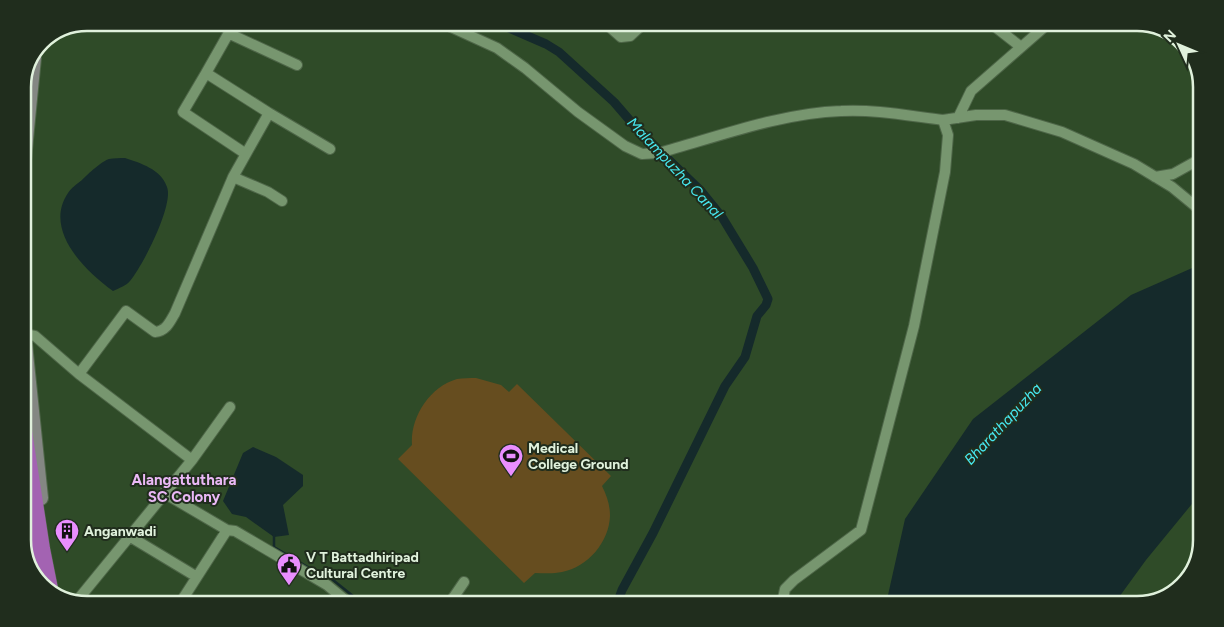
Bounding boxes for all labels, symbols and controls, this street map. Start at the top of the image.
north arrow [1154,20,1204,70]
text: N [1160,27,1180,46]
water label: Malampuzha Canal [623,114,727,223]
water label: Bharathapuzha [961,379,1046,469]
place label: Medical College Ground [528,440,629,473]
sports icon: Medical College Ground [498,443,524,477]
district label: Alangattuthara SC Colony [132,471,236,506]
building icon: Anganwadi [54,518,80,552]
place label: Anganwadi [84,523,157,540]
place label: V T Battadhiripad Cultural Centre [306,549,419,582]
public building icon: V T Battadhiripad Cultural Centre [276,552,302,586]

